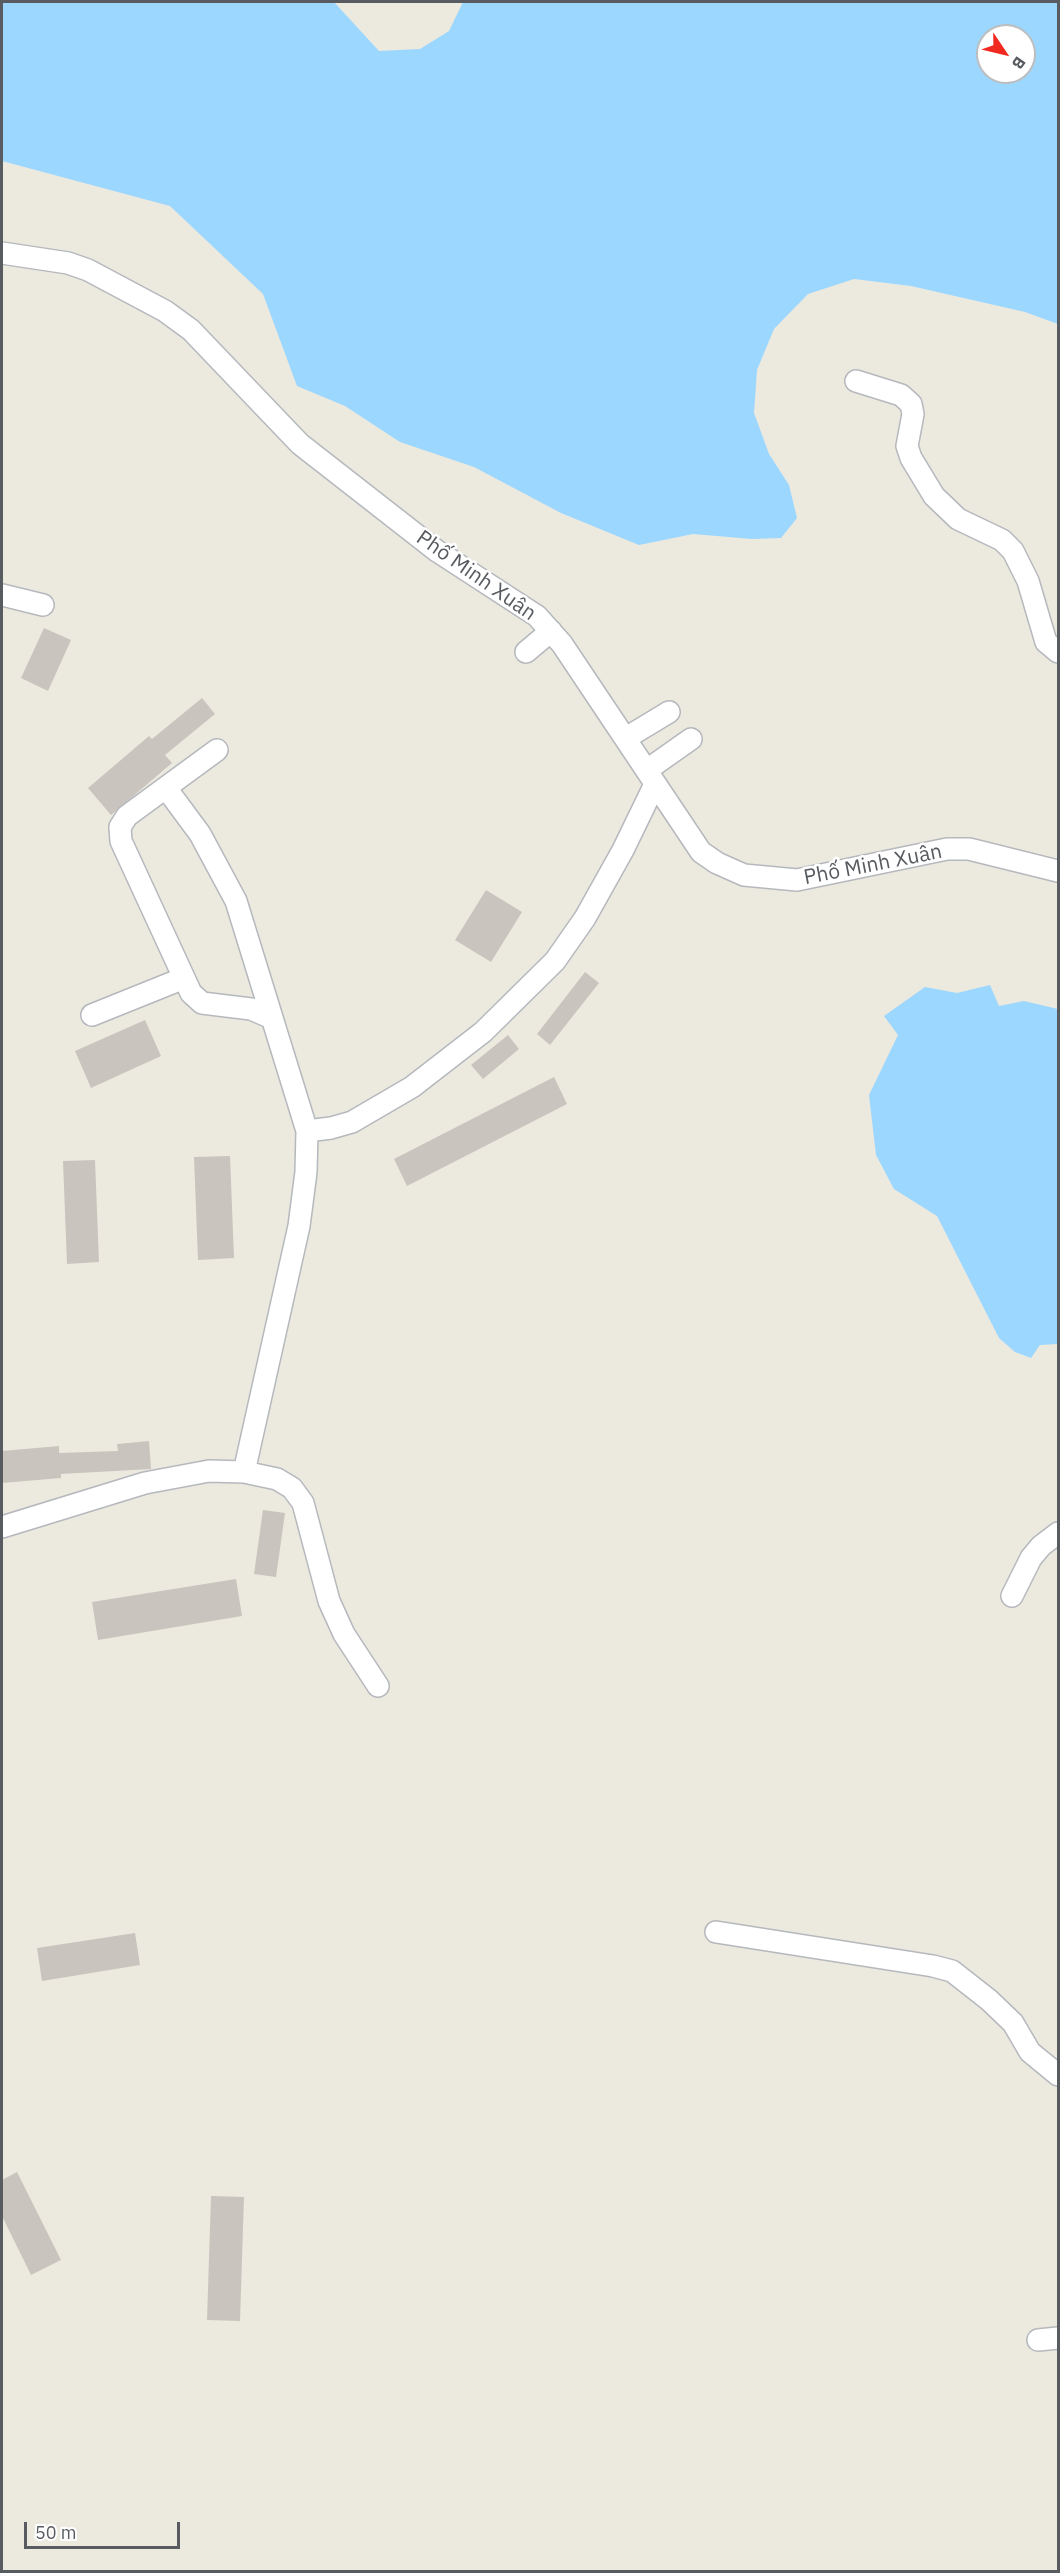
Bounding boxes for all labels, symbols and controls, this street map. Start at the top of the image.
north arrow [976,24,1036,84]
text: B [1008,53,1030,73]
street label: Phố Minh Xuân [411,525,541,627]
street label: Phố Minh Xuân [802,839,944,891]
scale bar [27,2510,183,2548]
text: 50 m [35,2521,77,2544]

